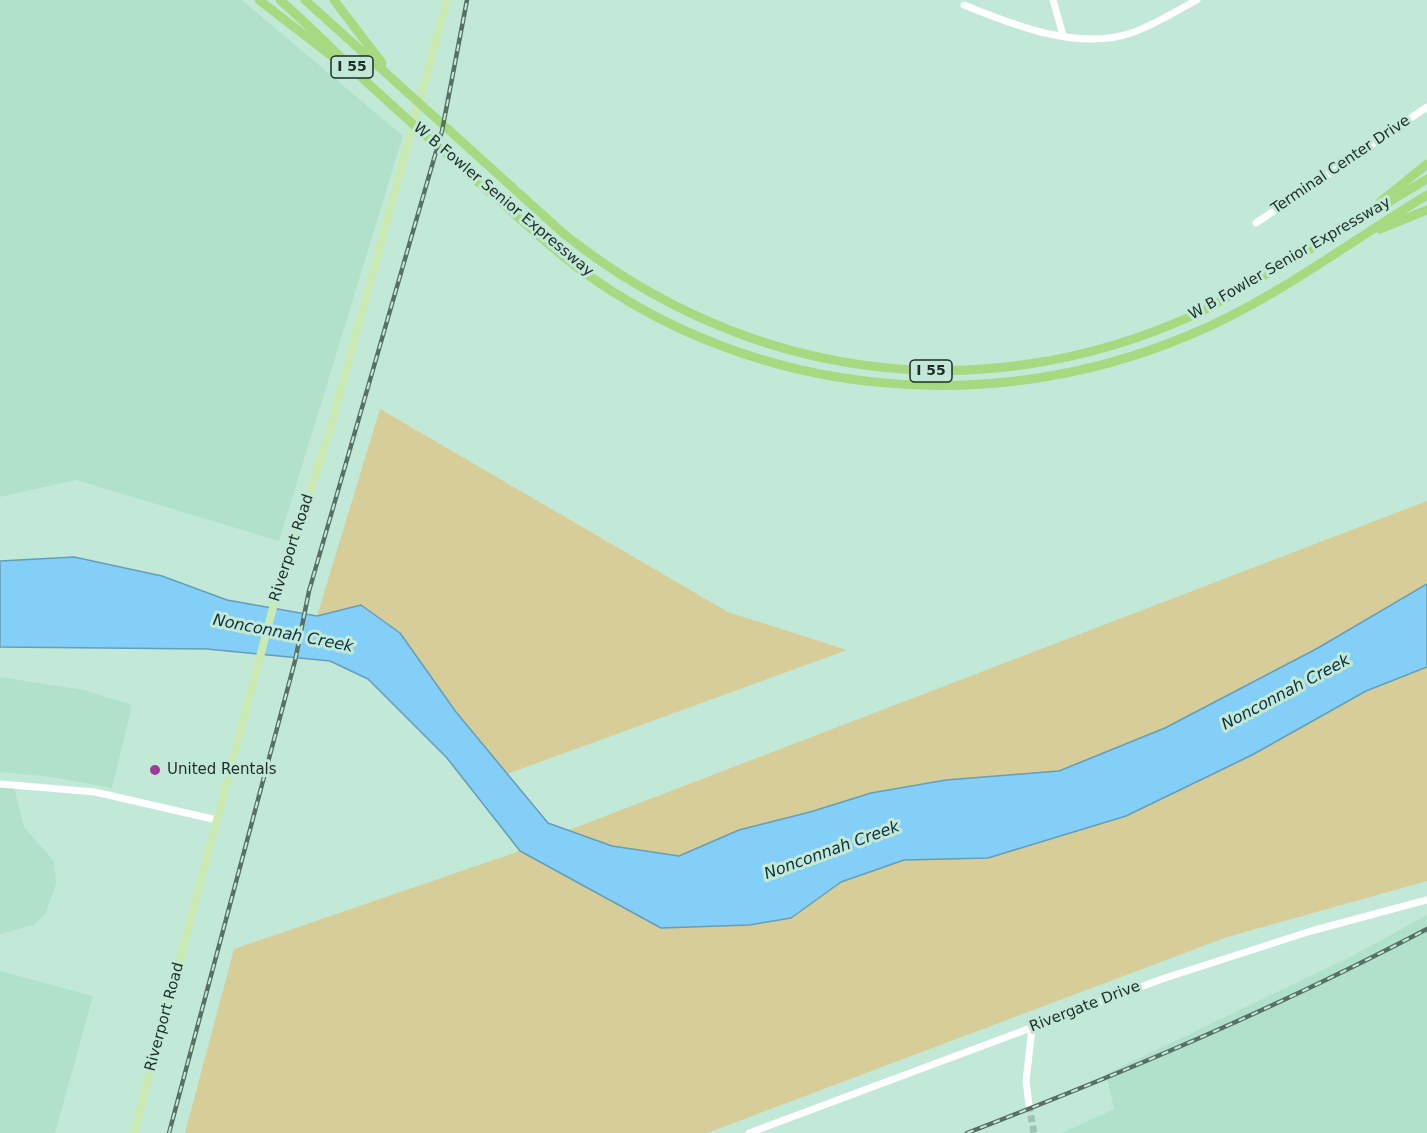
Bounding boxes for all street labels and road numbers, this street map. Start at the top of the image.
road number: I 55 [331,56,373,78]
street label: Terminal Center Drive [1268,112,1414,218]
street label: W B Fowler Senior Expressway [409,119,597,281]
street label: W B Fowler Senior Expressway [1186,194,1394,324]
road number: I 55 [910,360,952,382]
street label: Riverport Road [266,492,318,604]
street label: Riverport Road [142,961,188,1073]
street label: Rivergate Drive [1027,978,1143,1036]

